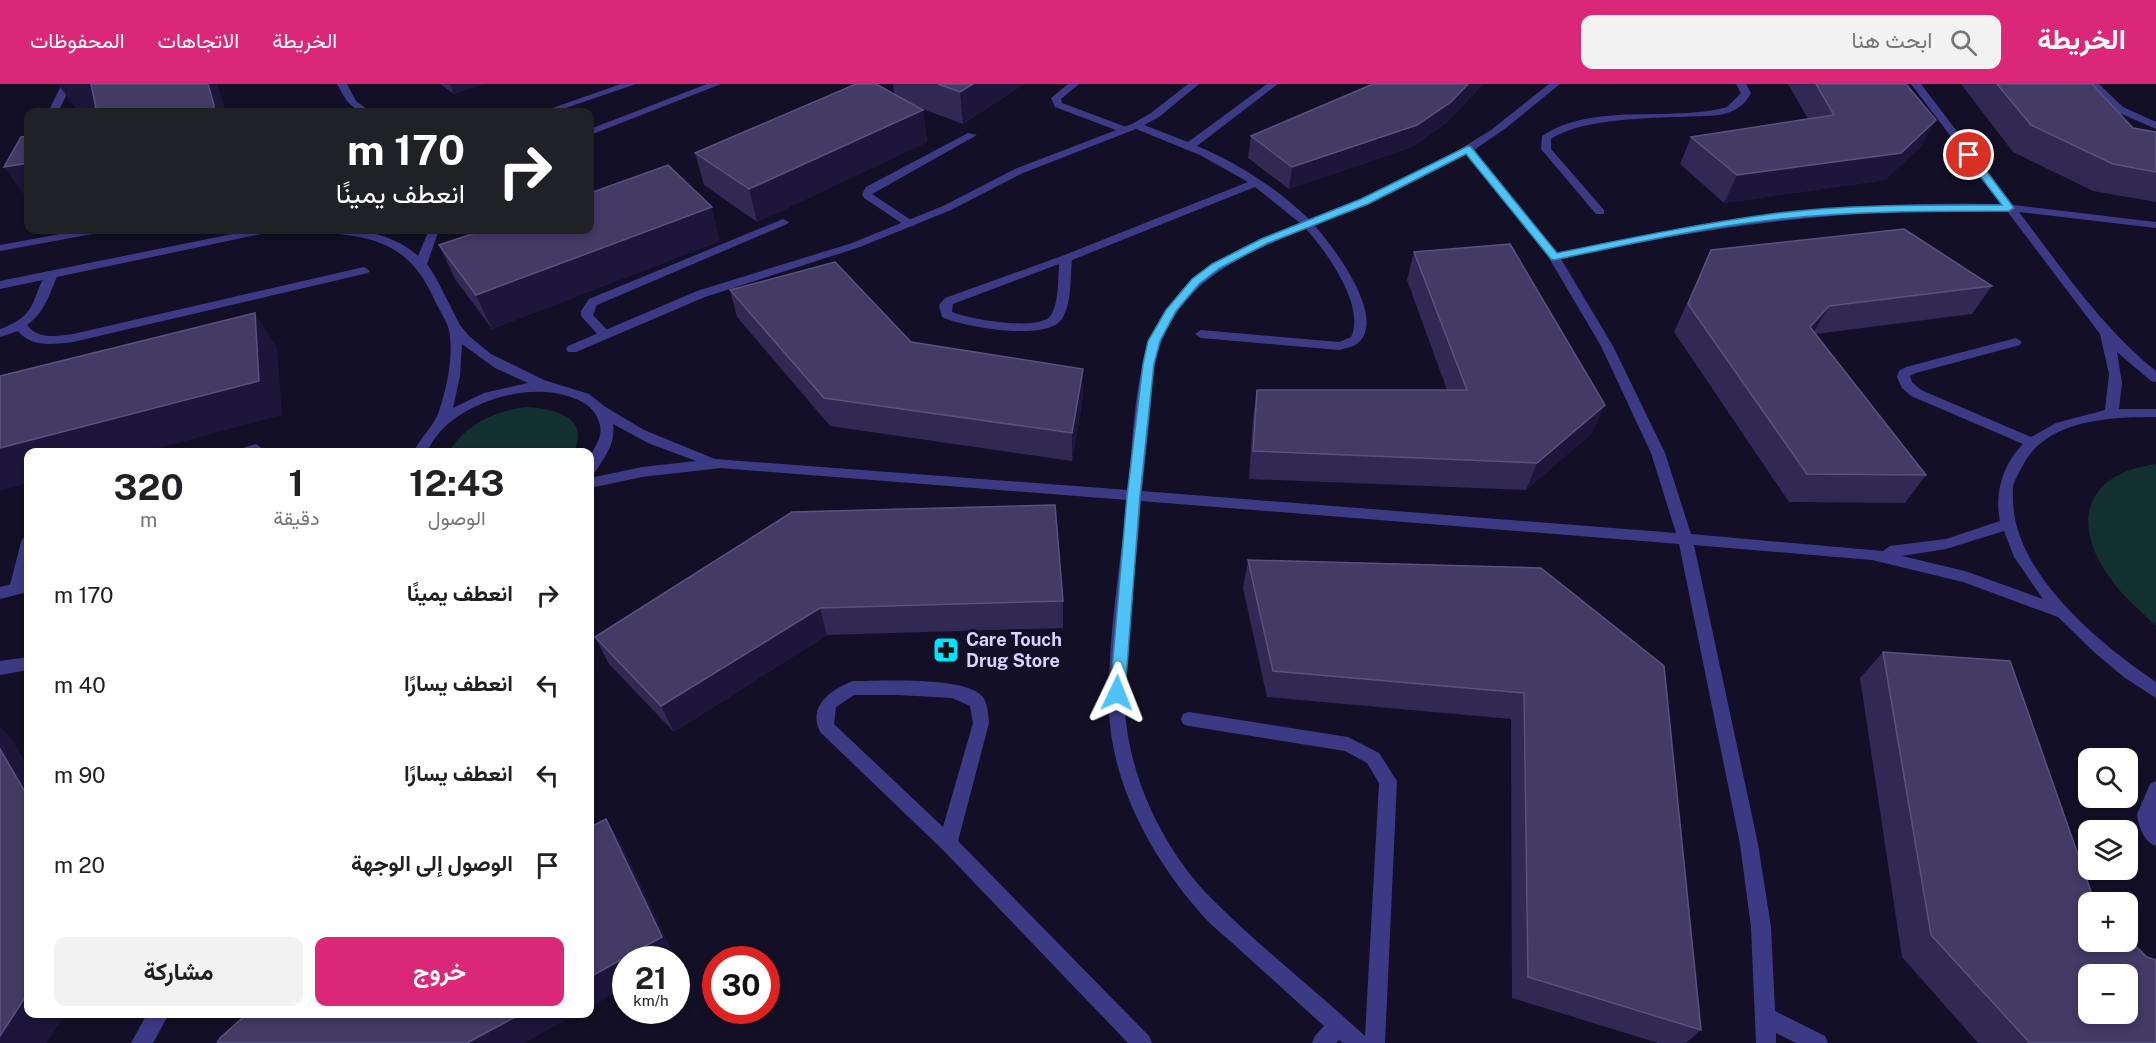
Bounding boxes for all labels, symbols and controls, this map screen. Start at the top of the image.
search box [1581,15,2001,69]
text: الخريطة [2037,22,2126,55]
icon: search [1947,26,1980,59]
text: ابحث هنا [1852,27,1932,53]
text: المحفوظات [30,28,125,53]
text: الاتجاهات [158,28,239,53]
text: الخريطة [272,28,337,53]
text: 170 m [347,125,465,174]
pin [1943,129,1994,180]
icon: right [486,132,564,210]
icon: arrive [1952,138,1985,171]
text: انعطف يمينًا [336,177,465,209]
text: 1 [289,462,304,504]
text: 12:43 [409,462,504,504]
text: 320 [114,466,184,508]
text: دقيقة [273,506,319,530]
text: الوصول [428,506,486,530]
text: m [140,508,157,532]
icon: right [531,579,564,612]
text: انعطف يمينًا [407,580,513,606]
text: 170 m [54,582,114,608]
place label: Care Touch Drug Store [966,629,1062,671]
pharmacy icon: Care Touch Drug Store [931,635,961,665]
position arrow [1085,661,1149,725]
icon: left [531,669,564,702]
text: انعطف يسارًا [404,670,513,696]
text: 40 m [54,672,106,698]
map controls [2078,748,2138,1024]
button: search [2078,748,2138,808]
icon: left [531,759,564,792]
text: انعطف يسارًا [404,760,513,786]
text: 90 m [54,762,105,788]
button: layers [2078,820,2138,880]
icon: arrive [531,849,564,882]
text: الوصول إلى الوجهة [351,850,513,876]
text: 20 m [54,852,105,878]
button: + [2078,892,2138,952]
button: مشاركة [54,937,303,1006]
button: خروج [315,937,564,1006]
speed limit sign: 30 [702,946,780,1024]
text: 21 [635,960,667,996]
button: − [2078,964,2138,1024]
text: km/h [633,992,669,1009]

